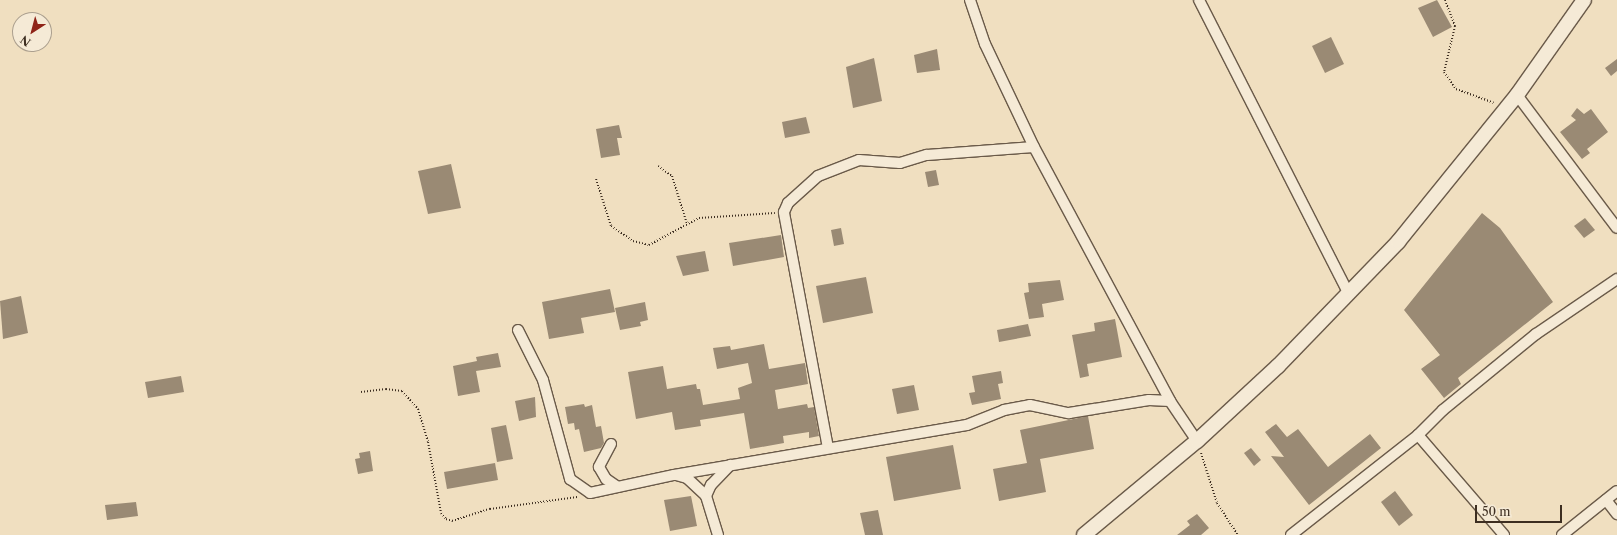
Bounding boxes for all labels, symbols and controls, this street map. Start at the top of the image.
north arrow [12,12,52,52]
text: N [18,32,34,49]
scale bar [1477,497,1564,523]
text: 50 m [1482,504,1511,519]

